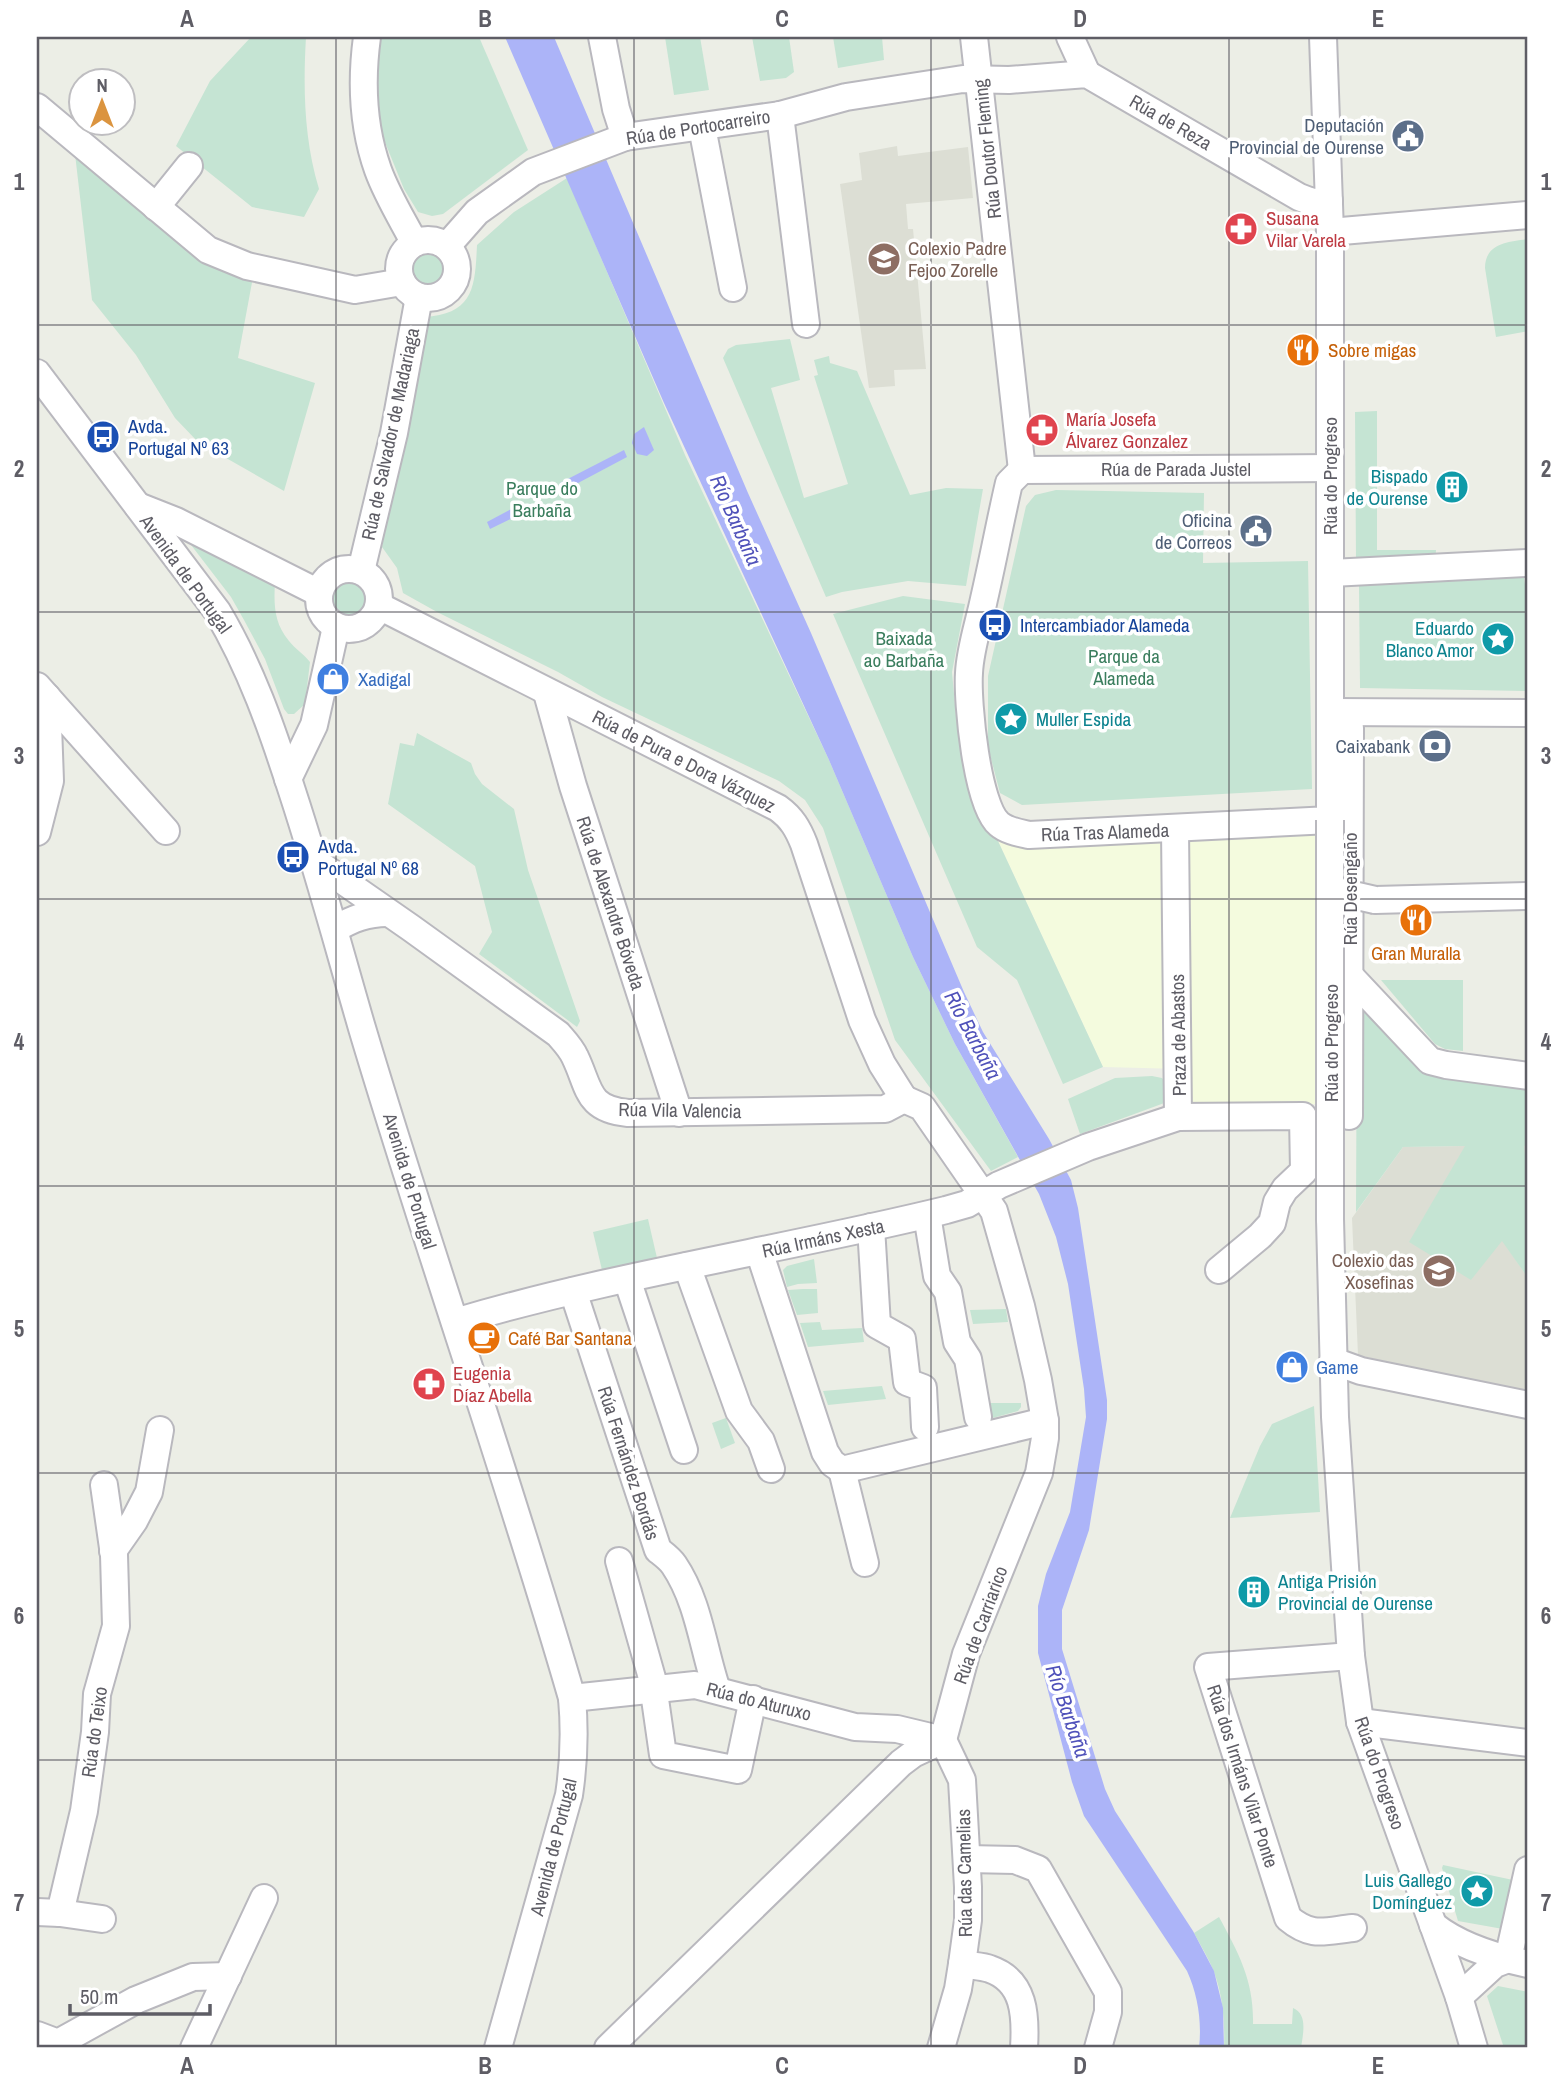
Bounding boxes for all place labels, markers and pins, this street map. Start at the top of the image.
place label: Deputación Provincial de Ourense [1229,112,1384,160]
public building icon: Deputación Provincial de Ourense [1389,117,1427,155]
place label: Susana Vilar Varela [1266,205,1346,253]
pharmacy icon: Susana Vilar Varela [1222,210,1260,248]
place label: Colexio Padre Fejoo Zorelle [908,235,1007,283]
school or university icon: Colexio Padre Fejoo Zorelle [865,240,903,278]
restaurant icon: Sobre migas [1284,331,1322,369]
place label: Sobre migas [1328,337,1417,363]
place label: María Josefa Álvarez Gonzalez [1065,406,1188,454]
pharmacy icon: María Josefa Álvarez Gonzalez [1023,411,1061,449]
place label: Avda. Portugal Nº 63 [127,413,229,461]
bus stop icon: Avda. Portugal Nº 63 [84,418,122,456]
place label: Bispado de Ourense [1347,463,1428,511]
building icon: Bispado de Ourense [1433,468,1471,506]
place label: Oficina de Correos [1155,507,1232,555]
public building icon: Oficina de Correos [1237,512,1275,550]
bus stop icon: Intercambiador Alameda [976,606,1014,644]
place label: Intercambiador Alameda [1020,612,1190,638]
place label: Eduardo Blanco Amor [1386,615,1475,663]
place icon: Eduardo Blanco Amor [1479,620,1517,658]
shop icon: Xadigal [314,660,352,698]
place label: Xadigal [358,666,411,692]
place icon: Muller Espida [992,700,1030,738]
place label: Muller Espida [1036,706,1132,732]
bank icon: Caixabank [1416,727,1454,765]
place label: Caixabank [1336,733,1410,759]
place label: Avda. Portugal Nº 68 [317,833,419,881]
bus stop icon: Avda. Portugal Nº 68 [274,838,312,876]
restaurant icon: Gran Muralla [1397,901,1435,939]
place label: Gran Muralla [1371,940,1461,966]
place label: Colexio das Xosefinas [1332,1247,1414,1295]
school or university icon: Colexio das Xosefinas [1420,1252,1458,1290]
cafe icon: Café Bar Santana [465,1319,503,1357]
place label: Café Bar Santana [508,1325,632,1351]
shop icon: Game [1273,1348,1311,1386]
place label: Game [1316,1354,1358,1380]
place label: Eugenia Díaz Abella [453,1360,532,1408]
pharmacy icon: Eugenia Díaz Abella [410,1365,448,1403]
place label: Antiga Prisión Provincial de Ourense [1277,1568,1433,1616]
building icon: Antiga Prisión Provincial de Ourense [1235,1573,1273,1611]
place label: Luis Gallego Domínguez [1365,1867,1452,1915]
place icon: Luis Gallego Domínguez [1458,1872,1496,1910]

